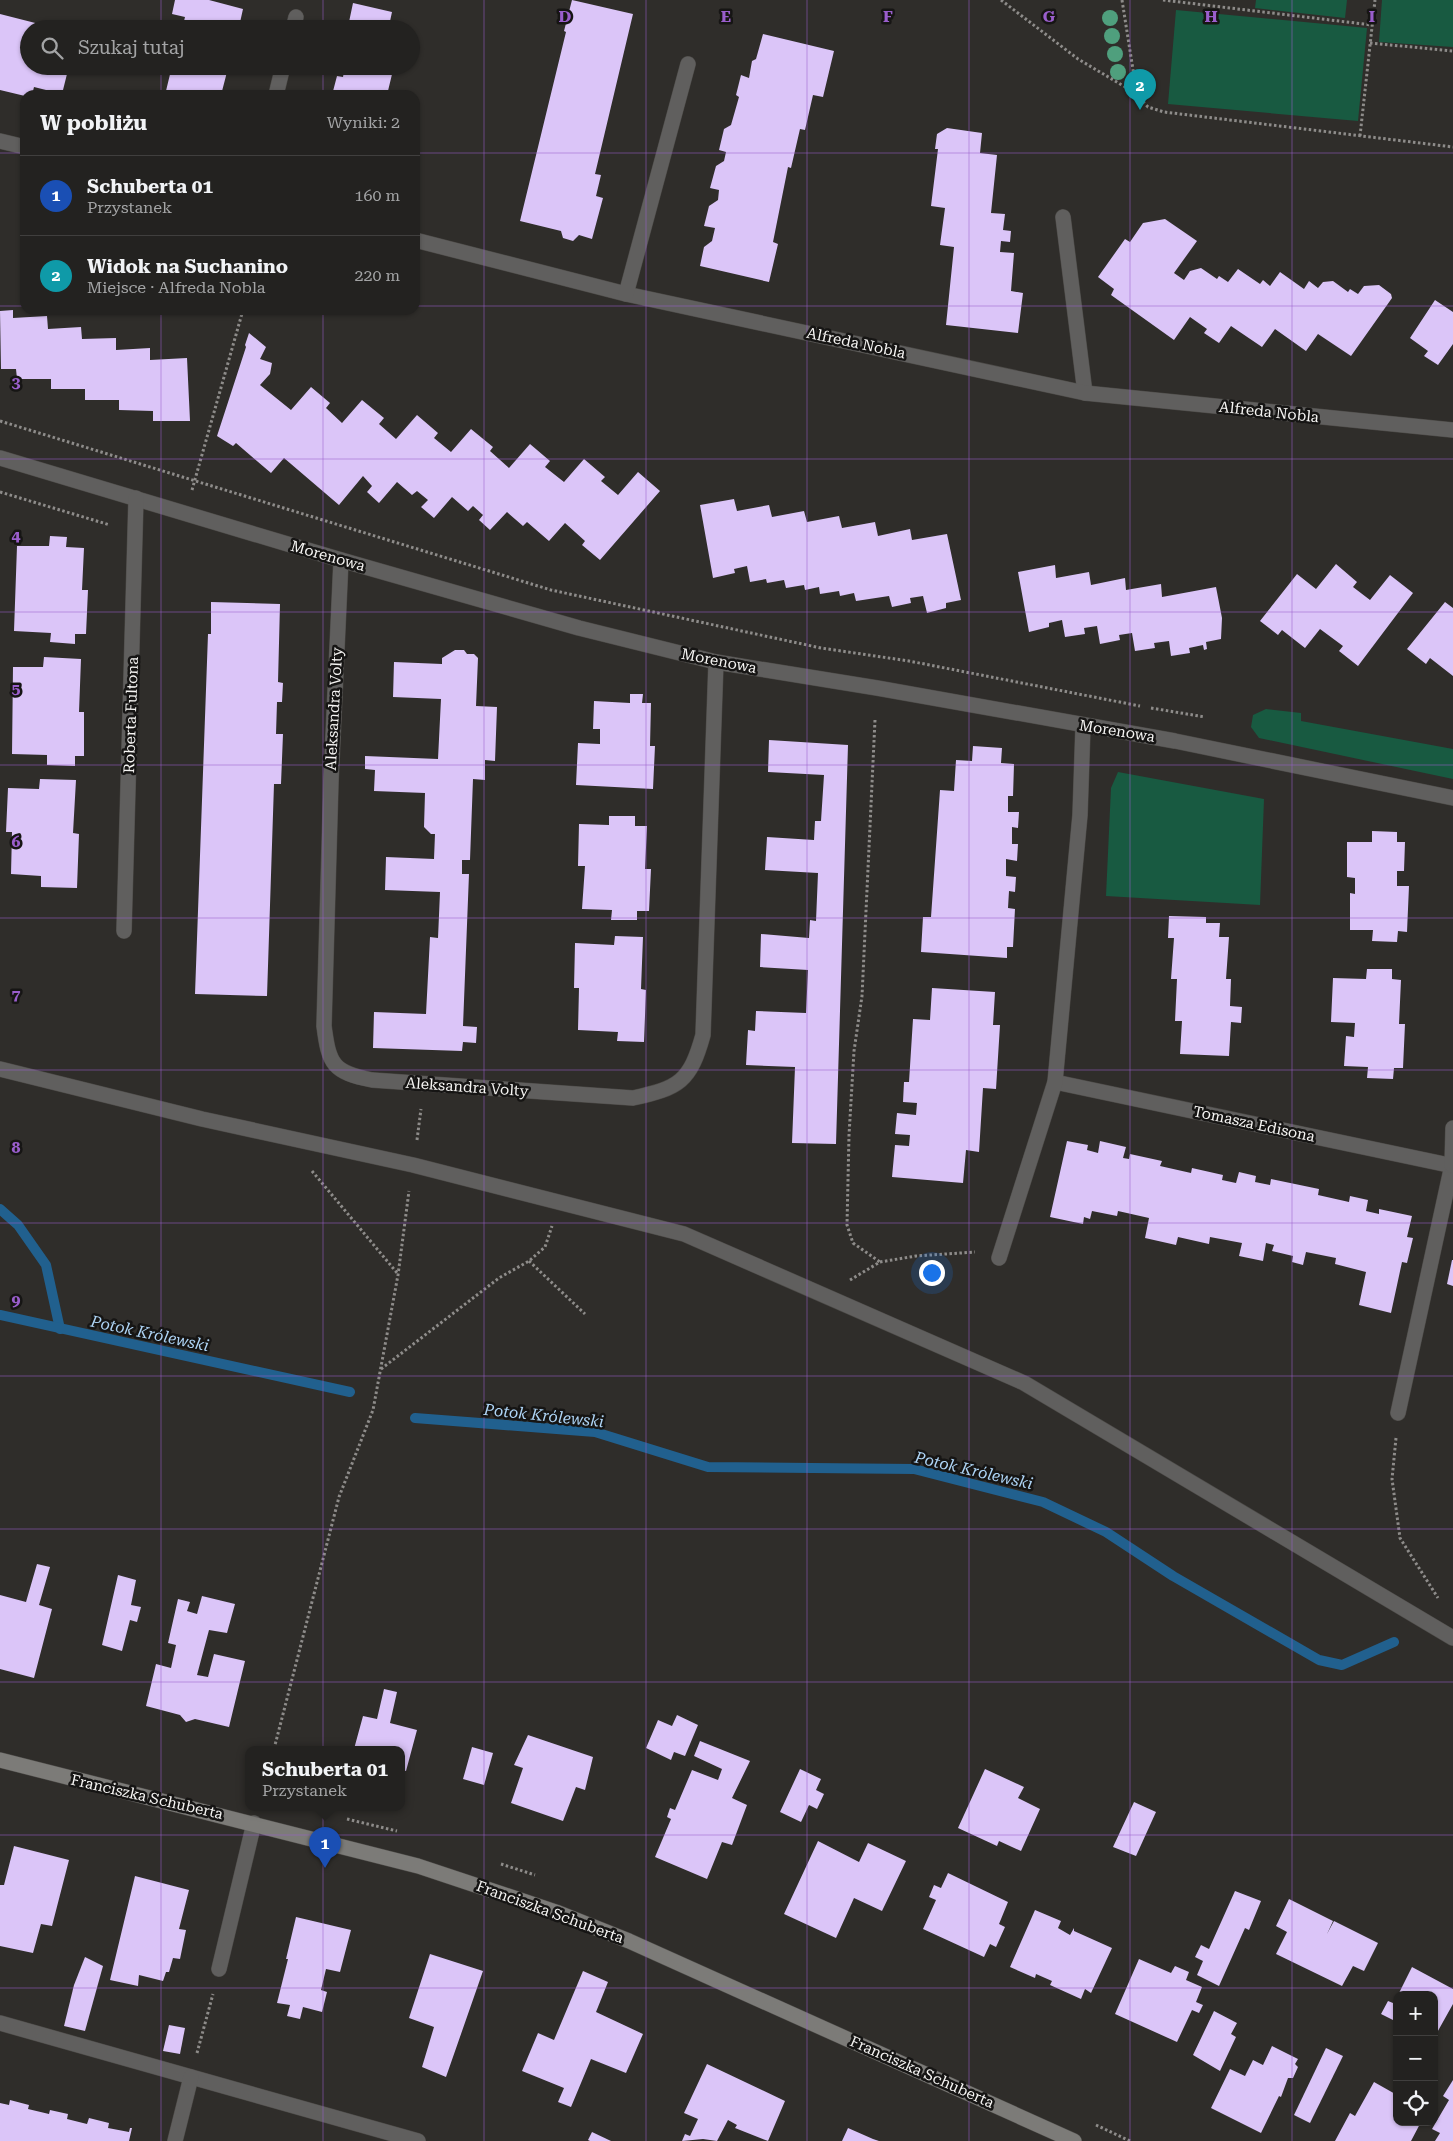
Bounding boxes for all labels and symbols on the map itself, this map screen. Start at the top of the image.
text: D [559,7,572,26]
text: E [721,7,731,26]
text: F [883,7,893,26]
text: G [1043,7,1056,26]
text: H [1204,7,1218,26]
text: I [1369,7,1375,26]
pin: 2 [1124,69,1156,110]
street label: Alfreda Nobla [805,324,907,362]
text: 3 [12,373,21,392]
street label: Alfreda Nobla [1218,398,1320,426]
text: 4 [12,526,21,545]
street label: Morenowa [289,537,367,575]
street label: Morenowa [680,645,758,677]
street label: Aleksandra Volty [322,647,346,771]
street label: Roberta Fultona [120,656,142,774]
text: 5 [12,679,21,698]
street label: Morenowa [1078,716,1156,746]
text: 6 [12,832,21,851]
text: 7 [12,985,21,1004]
street label: Aleksandra Volty [405,1074,529,1100]
street label: Tomasza Edisona [1191,1102,1317,1146]
text: 8 [12,1138,21,1157]
your location [919,1260,945,1286]
text: 9 [12,1291,21,1310]
water label: Potok Królewski [88,1311,211,1355]
water label: Potok Królewski [482,1400,605,1431]
water label: Potok Królewski [912,1447,1035,1493]
street label: Franciszka Schuberta [69,1771,225,1823]
pin: 1 [309,1827,341,1868]
street label: Franciszka Schuberta [474,1877,626,1947]
street label: Franciszka Schuberta [847,2032,997,2112]

